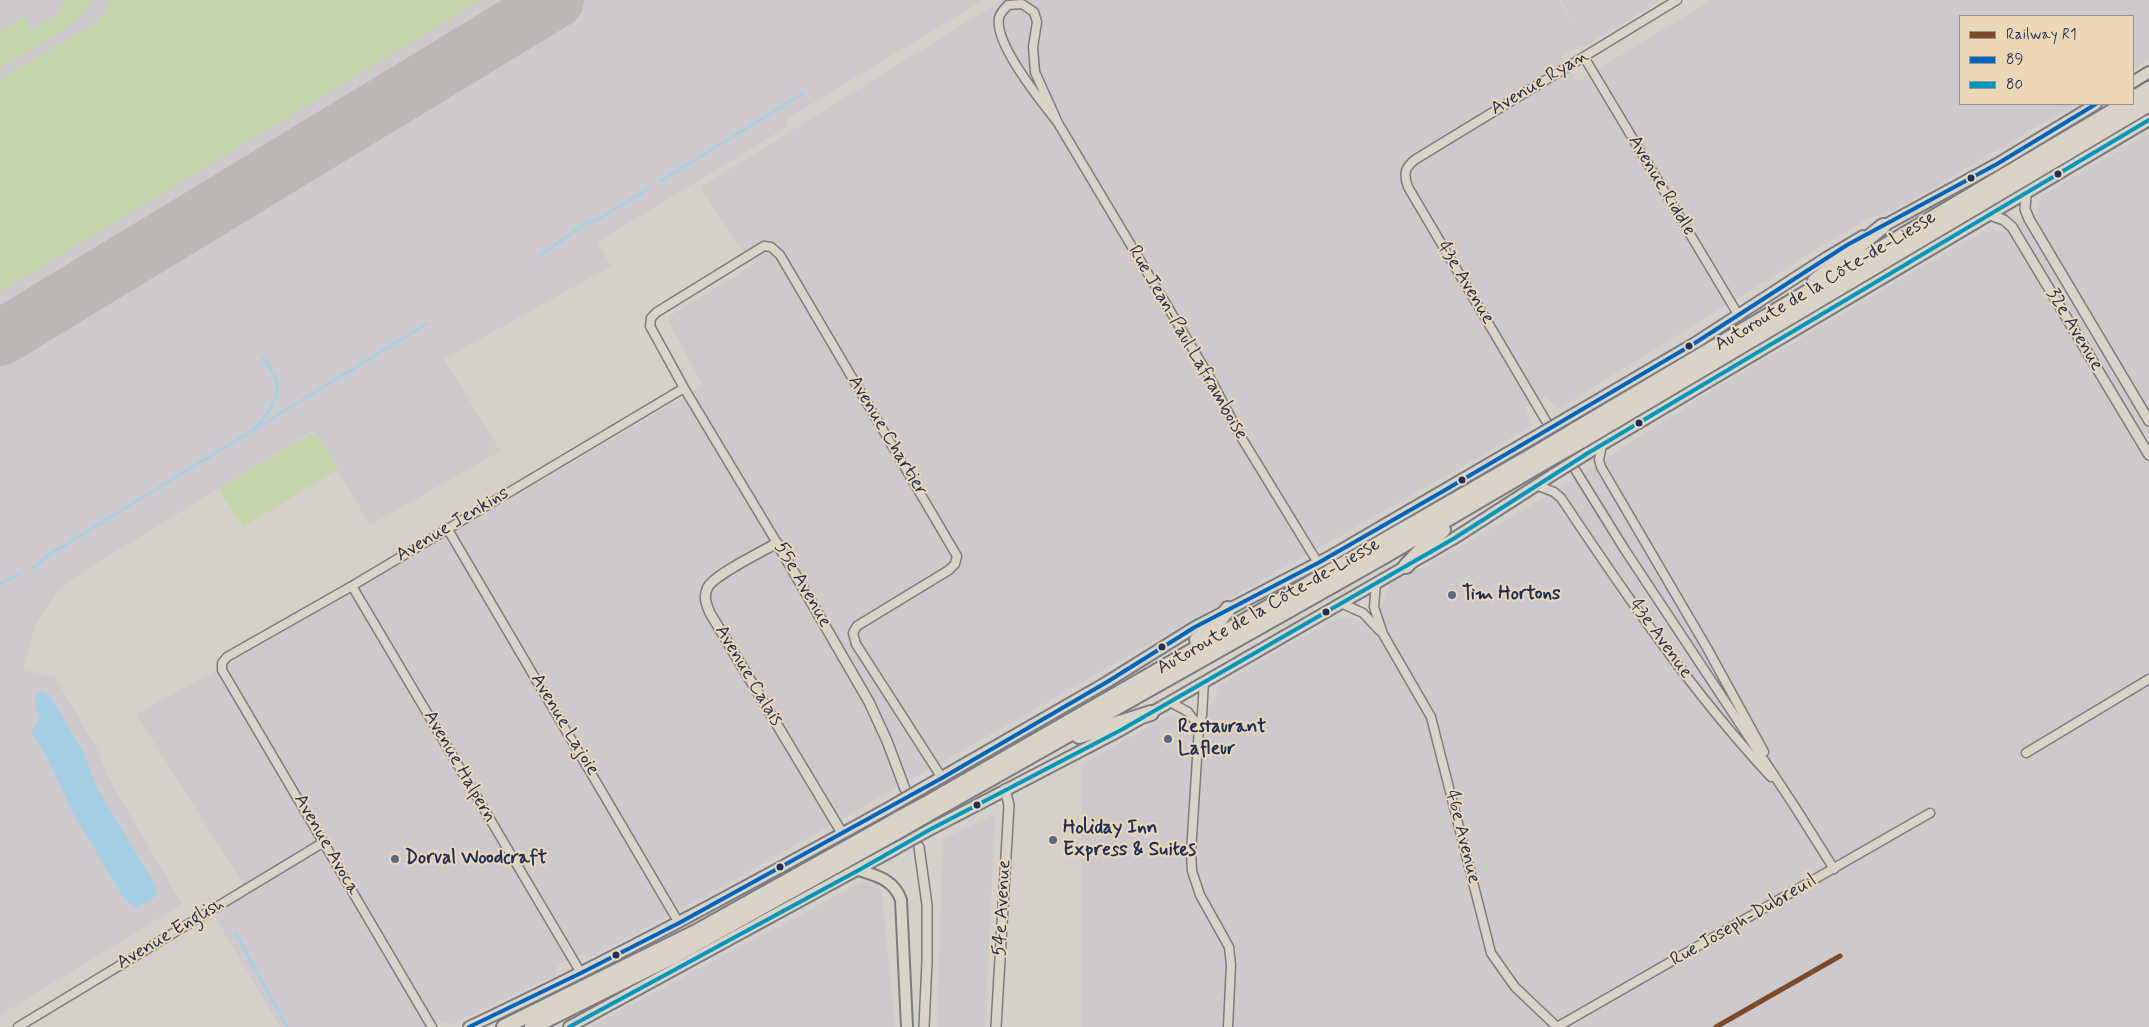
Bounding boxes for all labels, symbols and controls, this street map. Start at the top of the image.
legend [1959,15,2134,105]
text: Railway R1 [2006,25,2077,45]
street label: Avenue Ryan [1487,45,1593,121]
text: 89 [2006,50,2023,70]
text: 80 [2006,75,2023,95]
street label: Avenue Riddle [1622,132,1700,240]
unlabelled marker [2053,169,2063,179]
unlabelled marker [1966,173,1976,183]
street label: Autoroute de la Côte-de-Liesse [1711,207,1941,357]
street label: 43e Avenue [1431,237,1499,329]
street label: Rue Jean-Paul Laframboise [1122,242,1252,444]
street label: 32e Avenue [2040,284,2108,376]
unlabelled marker [1684,341,1694,351]
street label: Avenue Chartier [842,372,932,500]
unlabelled marker [1634,418,1644,428]
unlabelled marker [1457,475,1467,485]
street label: Avenue Jenkins [392,482,514,568]
street label: Autoroute de la Côte-de-Liesse [1153,534,1385,680]
street label: 55e Avenue [768,538,836,632]
place label: Tim Hortons [1462,584,1561,606]
marker: Tim Hortons [1446,589,1458,601]
street label: 43e Avenue [1623,595,1697,683]
unlabelled marker [1321,607,1331,617]
street label: Avenue Calais [709,621,787,731]
unlabelled marker [1157,642,1167,652]
street label: Avenue Lajoie [525,670,603,780]
street label: Avenue Halpern [418,707,500,827]
place label: Restaurant Lafleur [1178,717,1266,761]
marker: Restaurant Lafleur [1162,733,1174,745]
street label: 46e Avenue [1439,788,1485,886]
street label: Avenue Avoca [288,790,364,900]
unlabelled marker [972,800,982,810]
place label: Holiday Inn Express & Suites [1063,818,1196,862]
marker: Holiday Inn Express & Suites [1047,834,1059,846]
place label: Dorval Woodcraft [405,848,547,870]
marker: Dorval Woodcraft [389,853,401,865]
street label: 54e Avenue [989,859,1017,957]
unlabelled marker [775,862,785,872]
street label: Rue Joseph-Dubreuil [1667,870,1821,972]
street label: Avenue English [113,893,229,975]
unlabelled marker [611,950,621,960]

